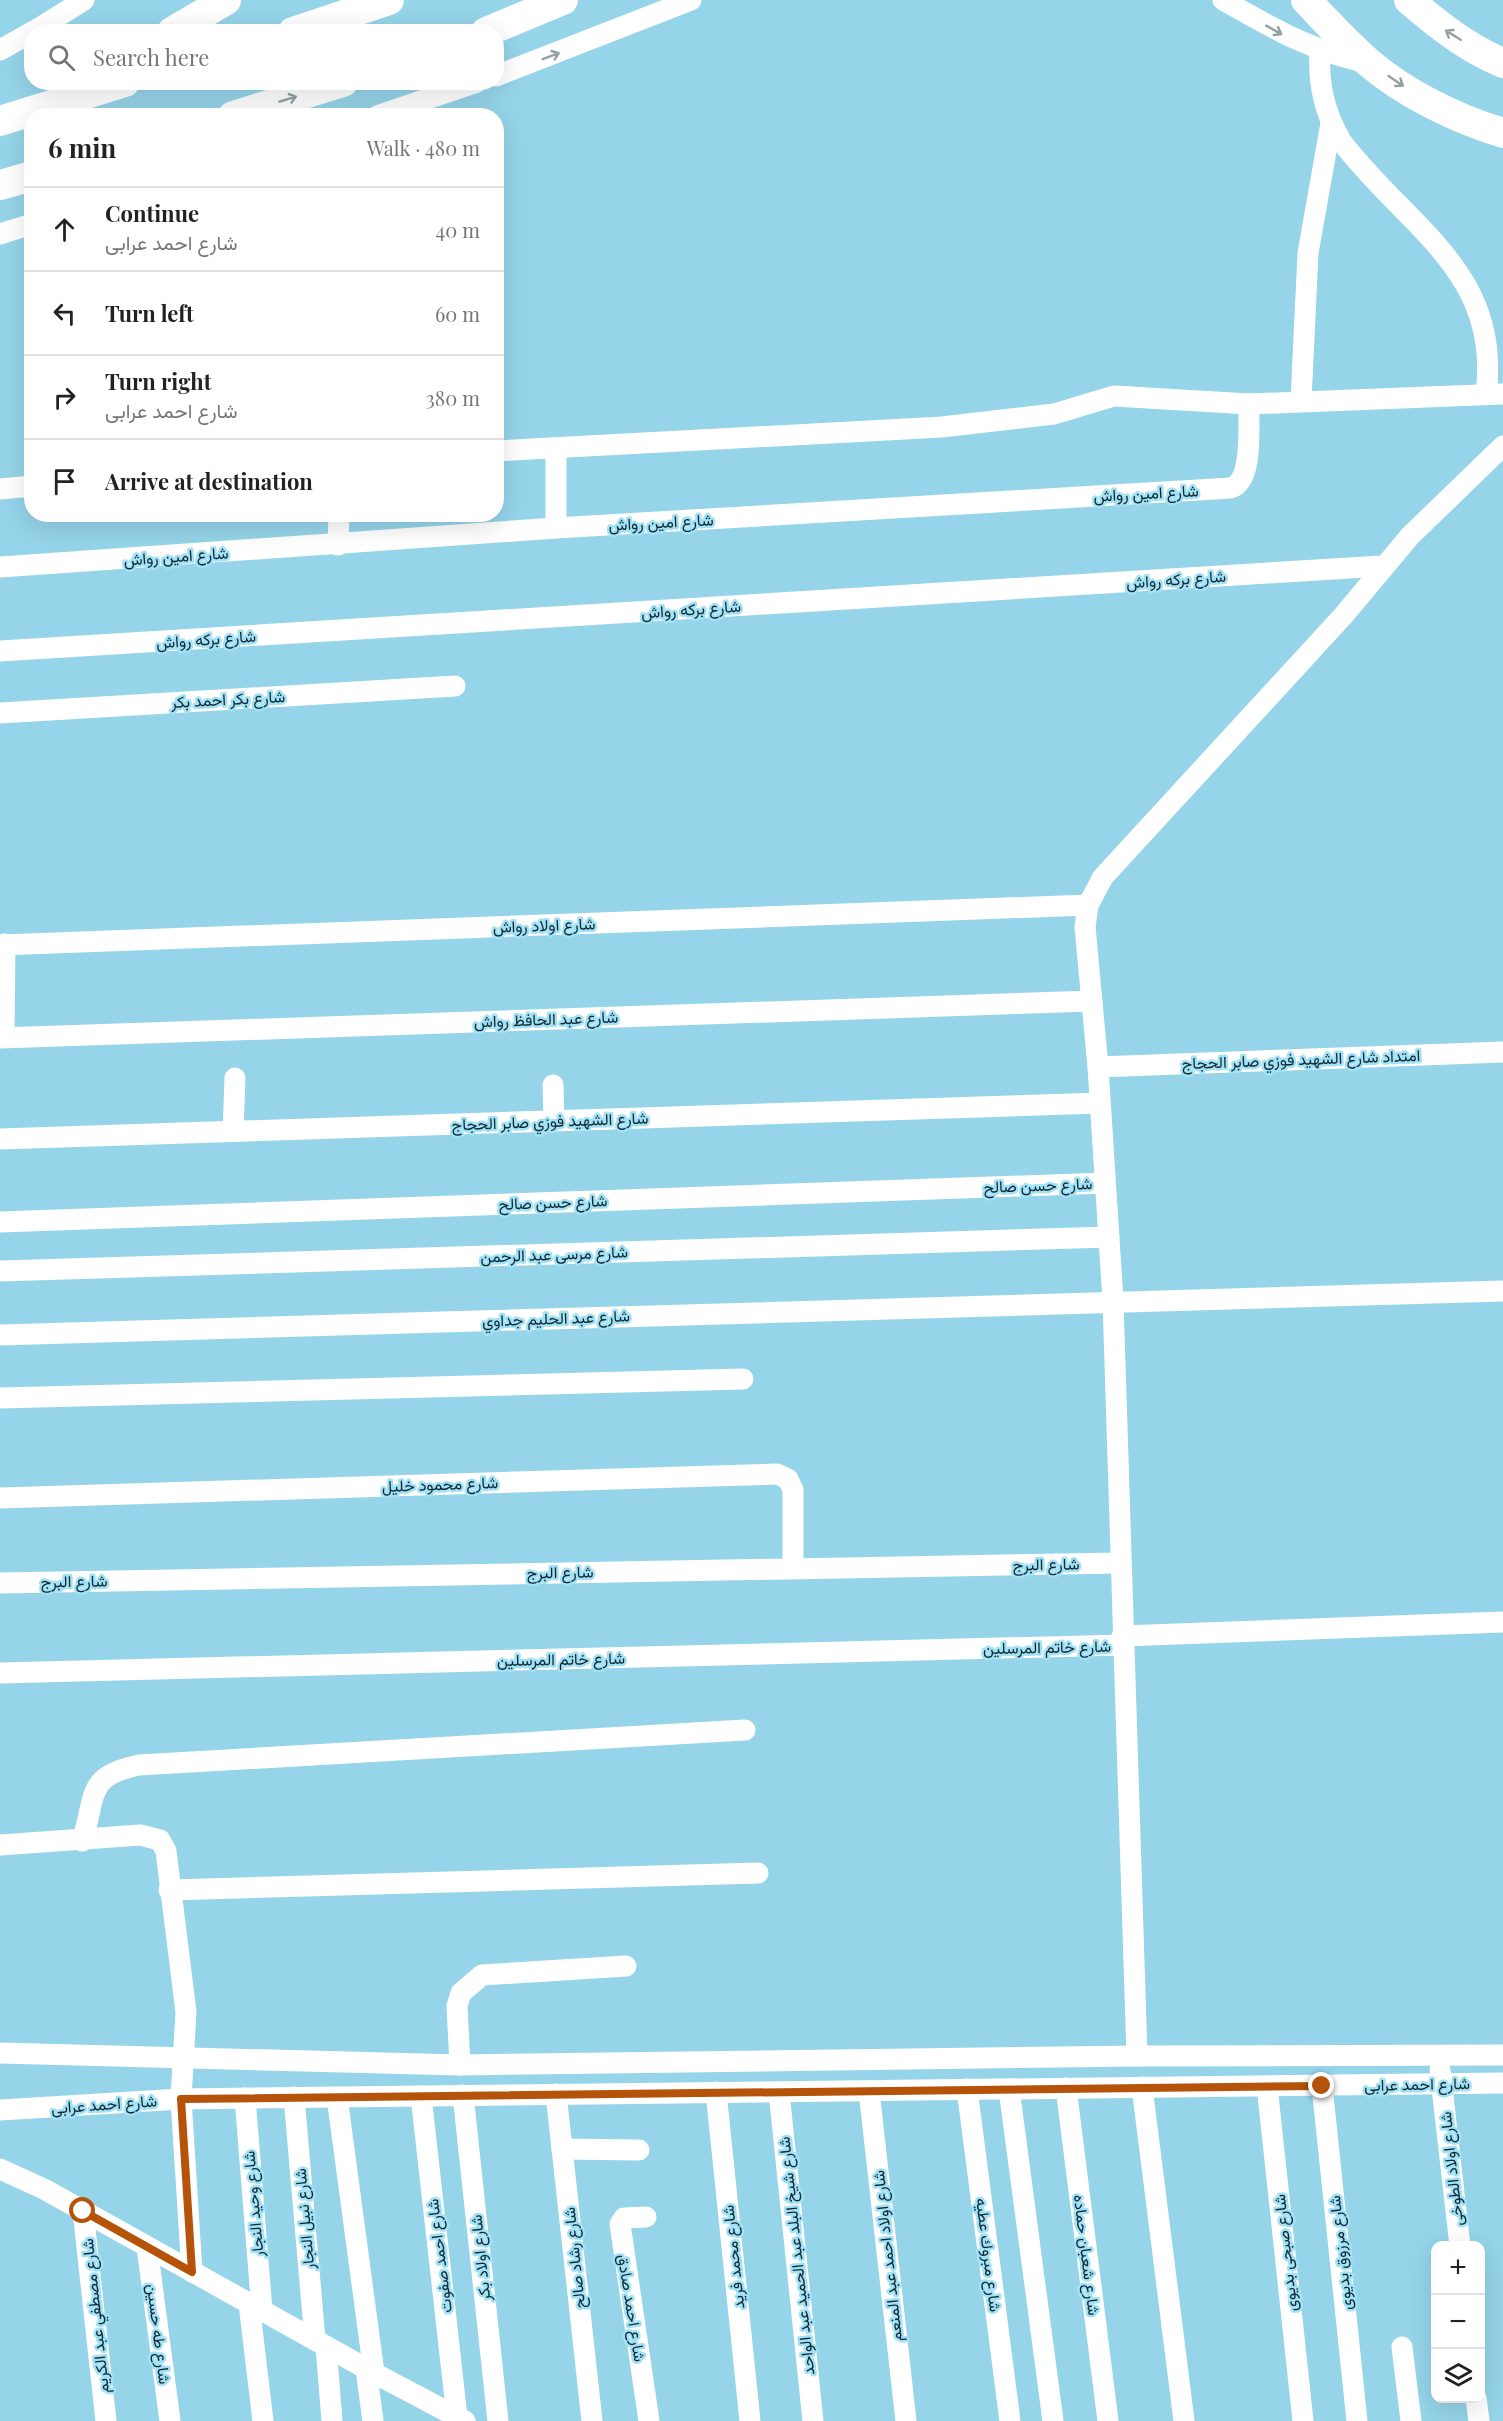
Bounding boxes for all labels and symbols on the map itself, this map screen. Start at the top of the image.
one-way arrow [1265,24,1282,36]
one-way arrow [1445,29,1462,41]
one-way arrow [542,49,560,60]
one-way arrow [1387,75,1403,87]
one-way arrow [278,93,297,104]
street label: شارع امين رواش [1093,479,1199,508]
street label: شارع امين رواش [608,508,714,537]
street label: شارع امين رواش [123,541,229,572]
street label: شارع بركه رواش [1125,565,1227,594]
street label: شارع بركه رواش [640,595,742,624]
street label: شارع بركه رواش [155,625,257,654]
street label: شارع بكر احمد بكر [169,685,286,714]
street label: شارع اولاد رواش [492,912,596,939]
street label: شارع عبد الحافظ رواش [473,1005,619,1034]
street label: امتداد شارع الشهيد فوزي صابر الحجاج [1181,1044,1421,1077]
street label: شارع الشهيد فوزي صابر الحجاج [451,1107,649,1138]
street label: شارع حسن صالح [983,1172,1093,1199]
street label: شارع حسن صالح [498,1189,608,1216]
street label: شارع مرسى عبد الرحمن [480,1240,628,1269]
street label: شارع عبد الحليم جداوي [482,1304,631,1335]
street label: شارع محمود خليل [381,1471,499,1498]
street label: شارع البرج [1012,1552,1080,1577]
street label: شارع البرج [526,1560,594,1585]
street label: شارع البرج [40,1569,108,1594]
street label: شارع خاتم المرسلين [983,1635,1111,1660]
street label: شارع خاتم المرسلين [497,1647,625,1672]
route end [1308,2072,1334,2098]
street label: شارع احمد عرابى [1364,2072,1470,2097]
street label: شارع احمد عرابى [50,2089,158,2120]
street label: شارع اولاد الطوخى [1434,2111,1469,2227]
street label: شارع شيخ البلد عبد الحميد عبد الواحد [773,2136,820,2376]
street label: شارع وحيد النجار [237,2150,270,2259]
street label: شارع نبيل النجار [289,2167,320,2272]
street label: شارع اولاد احمد عبد المنعم [867,2169,908,2343]
street label: شارع شعبان حماده [1068,2193,1105,2317]
street label: شارع صبحى بديوى [1268,2193,1303,2313]
street label: شارع مرزوق بديوى [1323,2194,1358,2312]
route start [69,2197,95,2223]
street label: شارع مبروك عطيه [970,2197,1007,2313]
street label: شارع احمد صفوت [421,2198,458,2314]
street label: شارع محمد فريد [717,2204,750,2310]
street label: شارع رشاد صالح [558,2206,591,2310]
street label: شارع اولاد بكر [465,2214,497,2303]
street label: شارع مصطفي عبد الكريم [76,2237,117,2395]
street label: شارع احمد صادق [612,2253,651,2363]
street label: شارع طه حسين [141,2283,176,2386]

